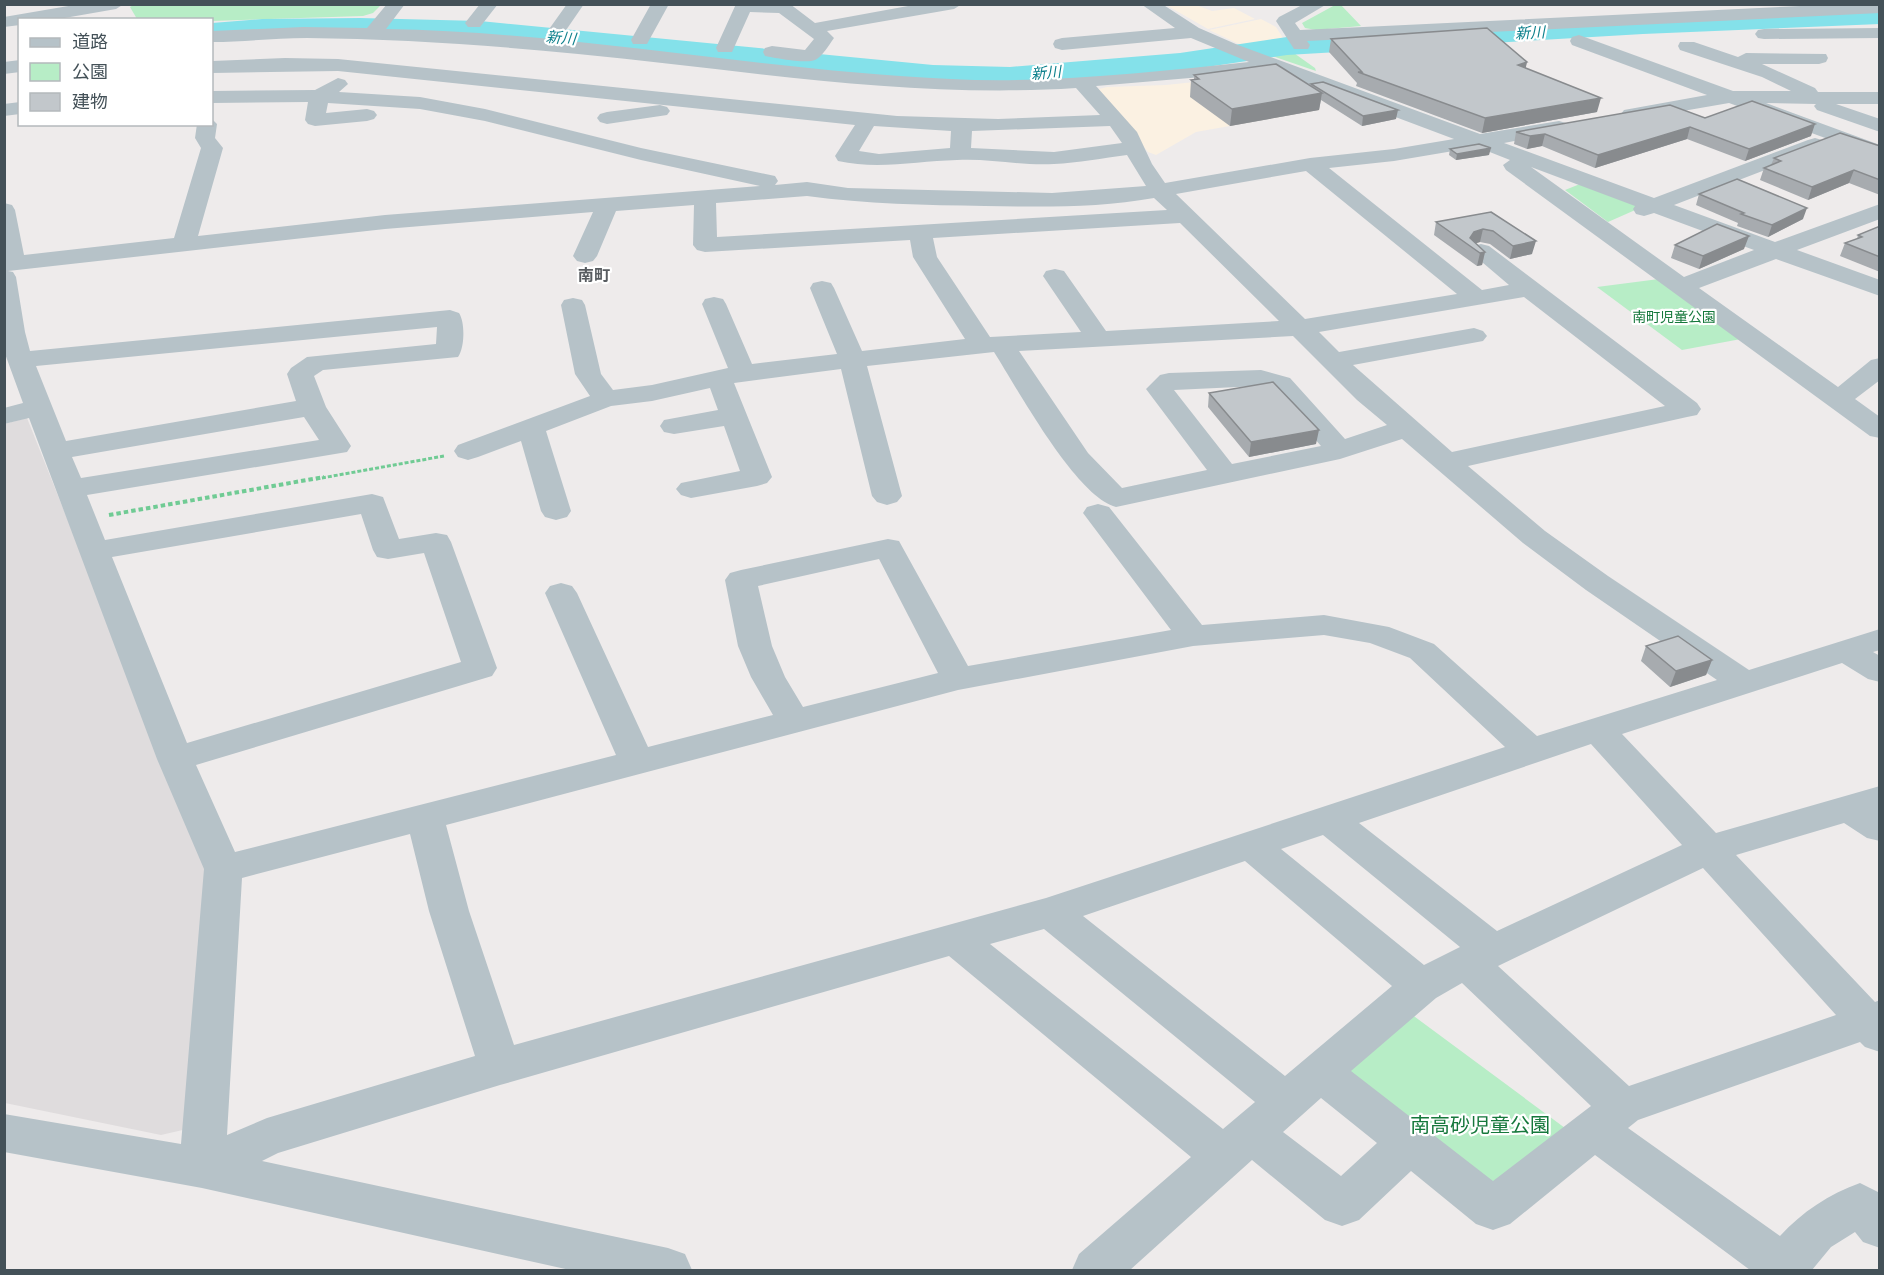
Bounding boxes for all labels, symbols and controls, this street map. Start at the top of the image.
legend [18,18,213,126]
water label: 新川 [1515,23,1547,43]
water label: 新川 [545,28,579,48]
text: 道路 [72,31,108,53]
text: 公園 [72,61,108,83]
water label: 新川 [1030,63,1064,83]
text: 建物 [72,91,108,113]
district label: 南町 [578,266,610,286]
park label: 南町児童公園 [1632,309,1716,326]
park label: 南高砂児童公園 [1410,1113,1550,1138]

